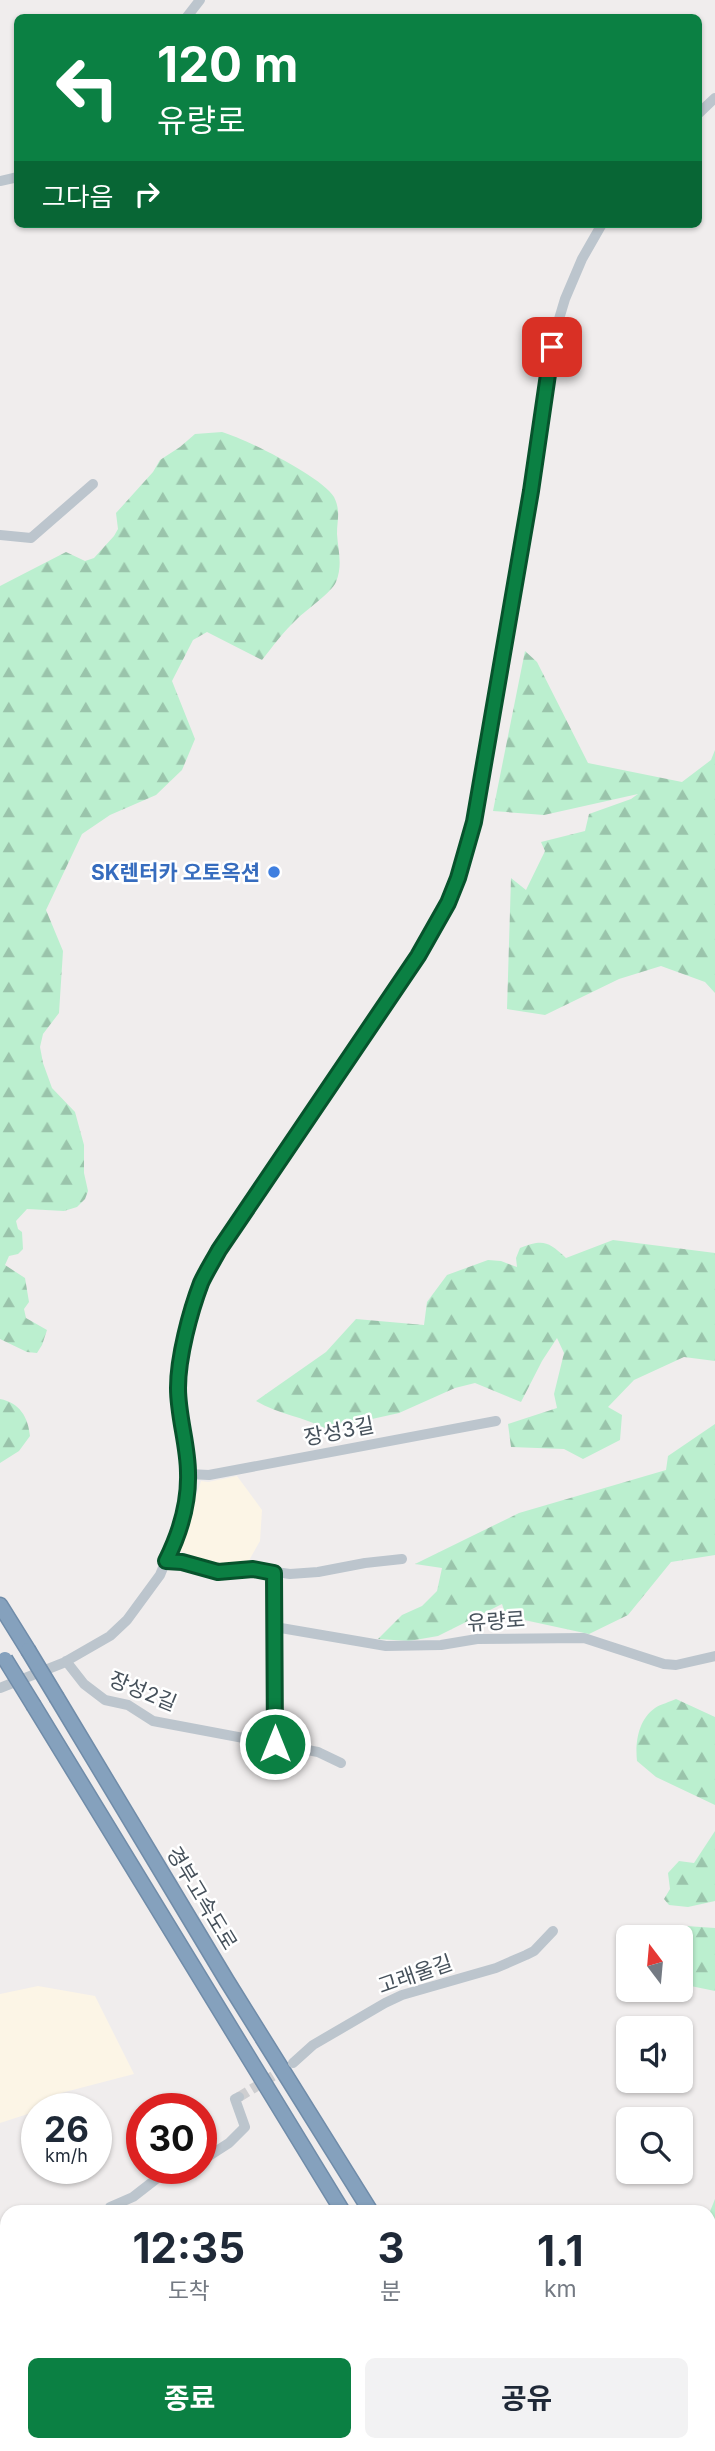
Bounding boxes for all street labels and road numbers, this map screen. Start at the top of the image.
street label: 장성3길 [302,1412,376,1450]
street label: 유량로 [466,1607,526,1635]
street label: 장성2길 [106,1666,180,1716]
street label: 경부고속도로 [161,1842,243,1954]
street label: 고래울길 [374,1950,456,1998]

